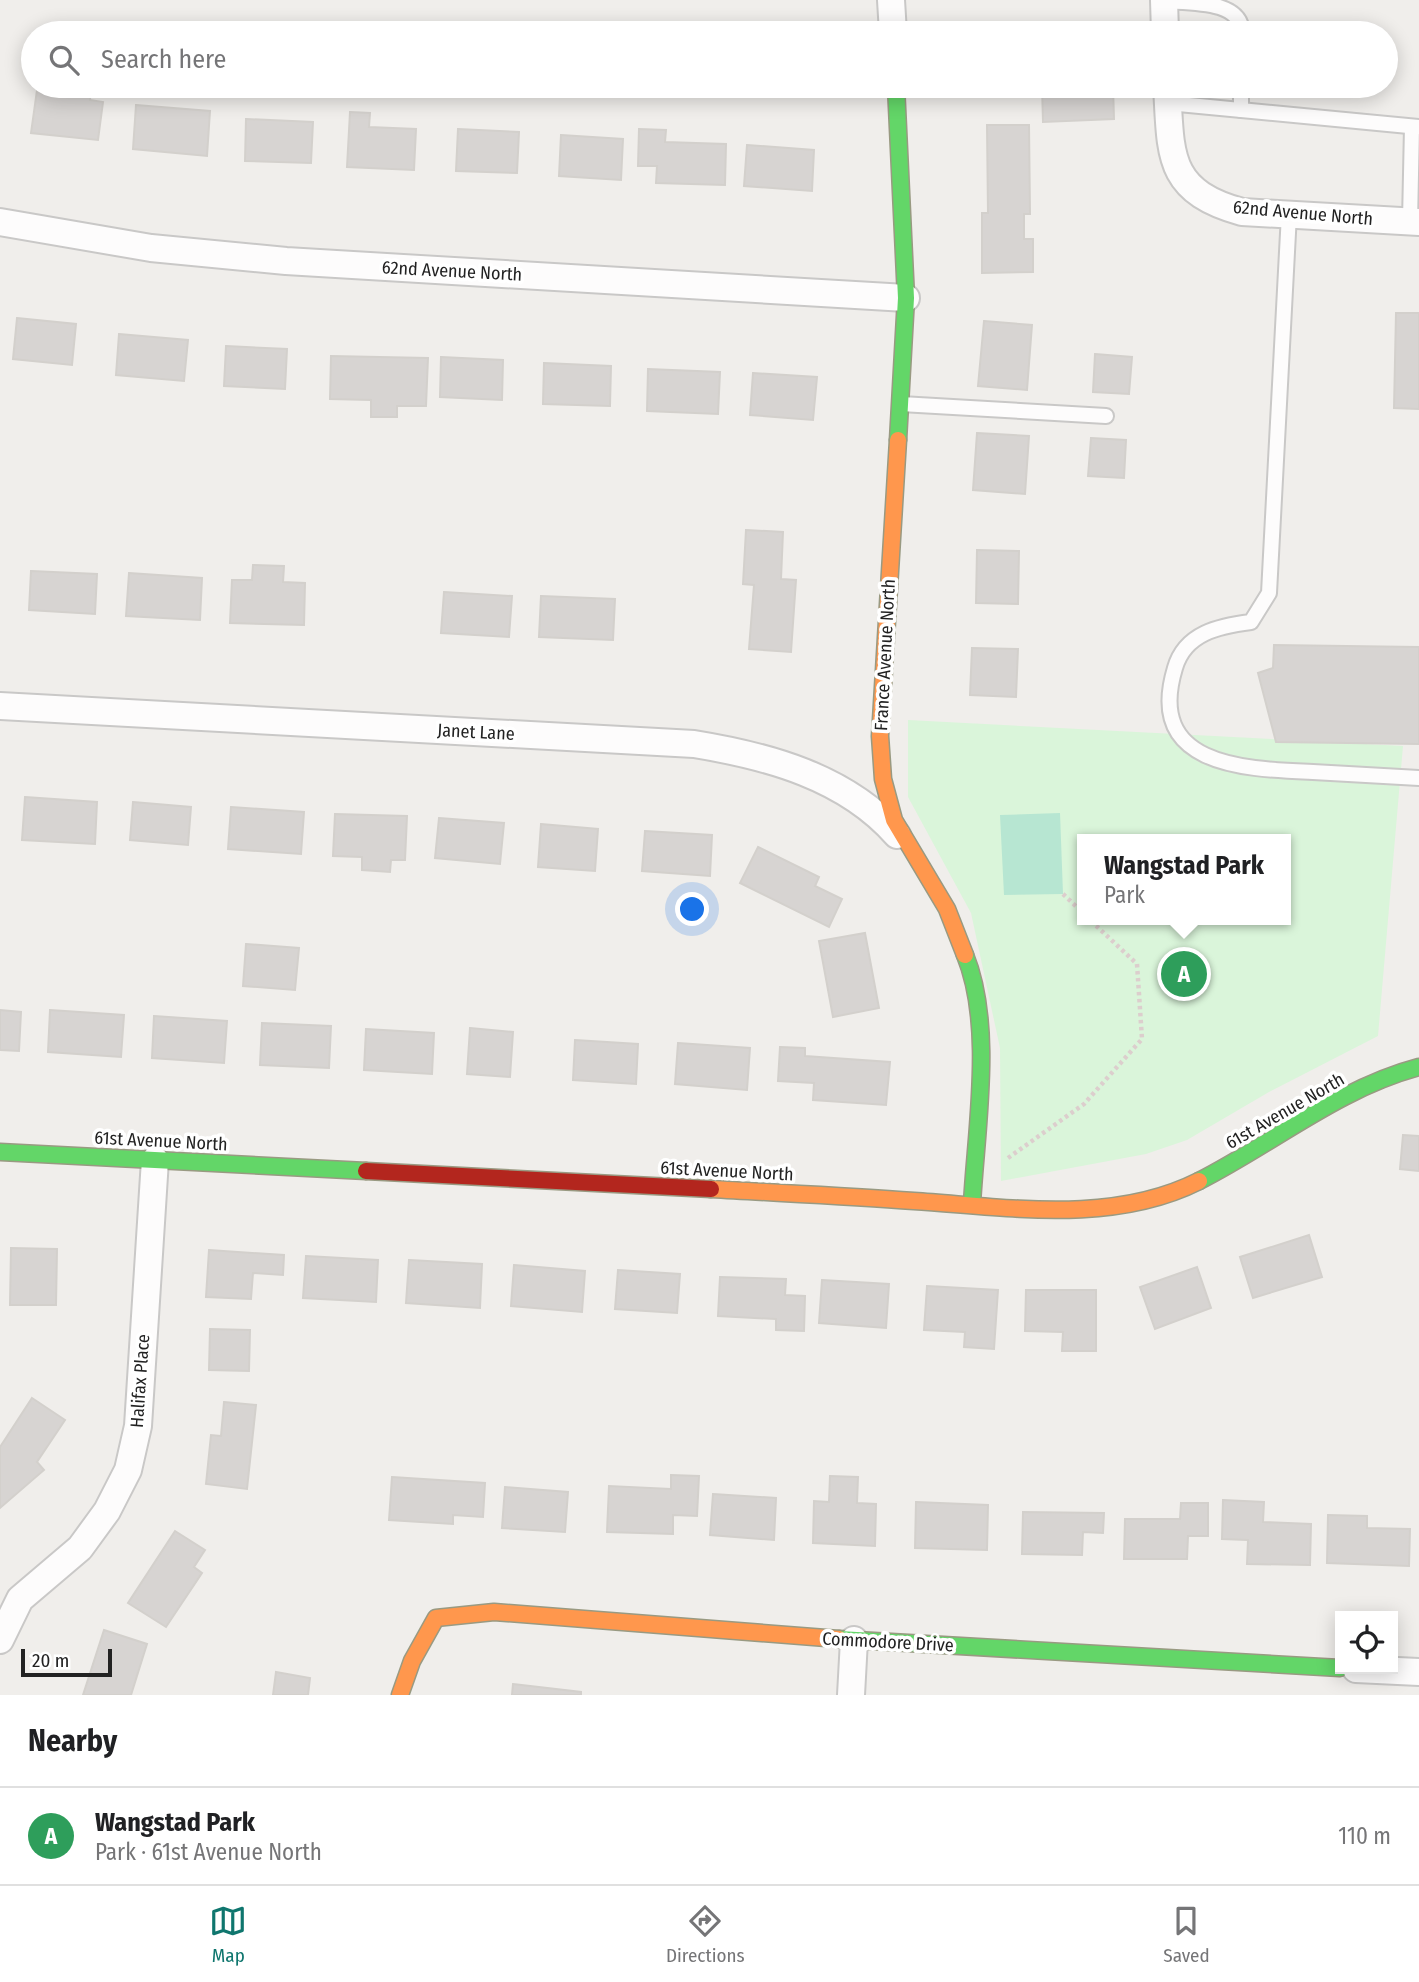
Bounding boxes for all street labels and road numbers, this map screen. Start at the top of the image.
street label: 62nd Avenue North [1232,196,1374,230]
street label: 62nd Avenue North [381,256,523,286]
street label: France Avenue North [870,578,900,732]
street label: Janet Lane [437,719,515,745]
street label: 61st Avenue North [1222,1068,1348,1154]
street label: 61st Avenue North [94,1127,228,1155]
street label: 61st Avenue North [660,1157,794,1185]
street label: Halifax Place [126,1333,154,1429]
street label: Commodore Drive [822,1628,954,1656]

